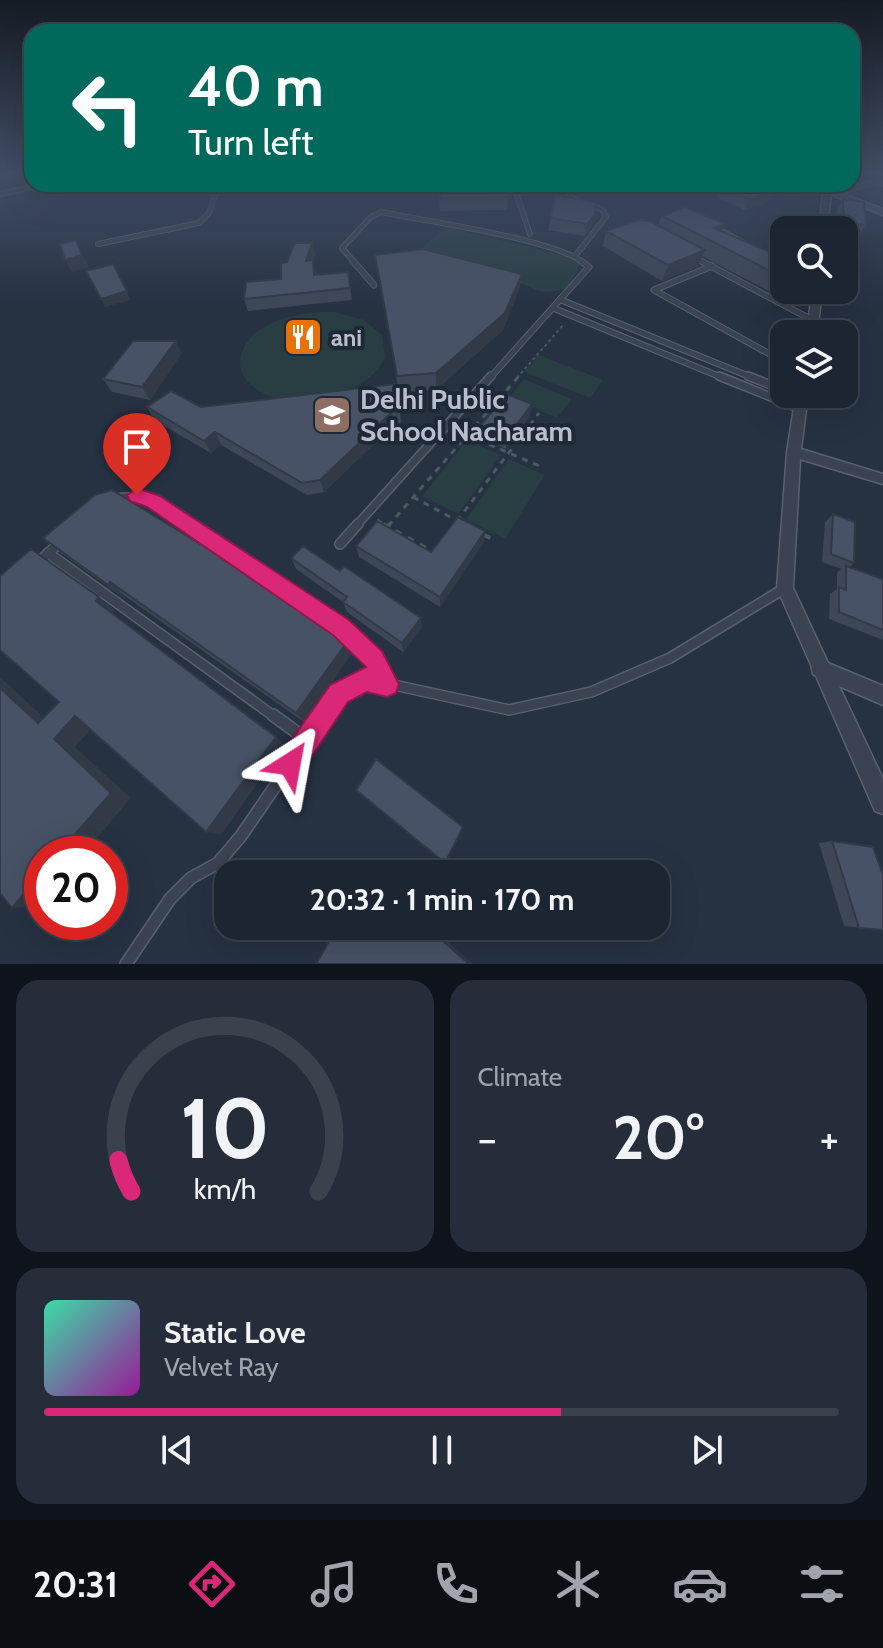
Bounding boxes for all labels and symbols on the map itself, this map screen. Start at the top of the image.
restaurant icon: ani [282,316,324,358]
place label: ani [331,323,362,352]
place label: Delhi Public School Nacharam [360,382,573,448]
school or university icon: Delhi Public School Nacharam [311,394,353,436]
pin [103,413,171,495]
position arrow [248,722,332,806]
speed limit sign: 20 [24,836,128,940]

